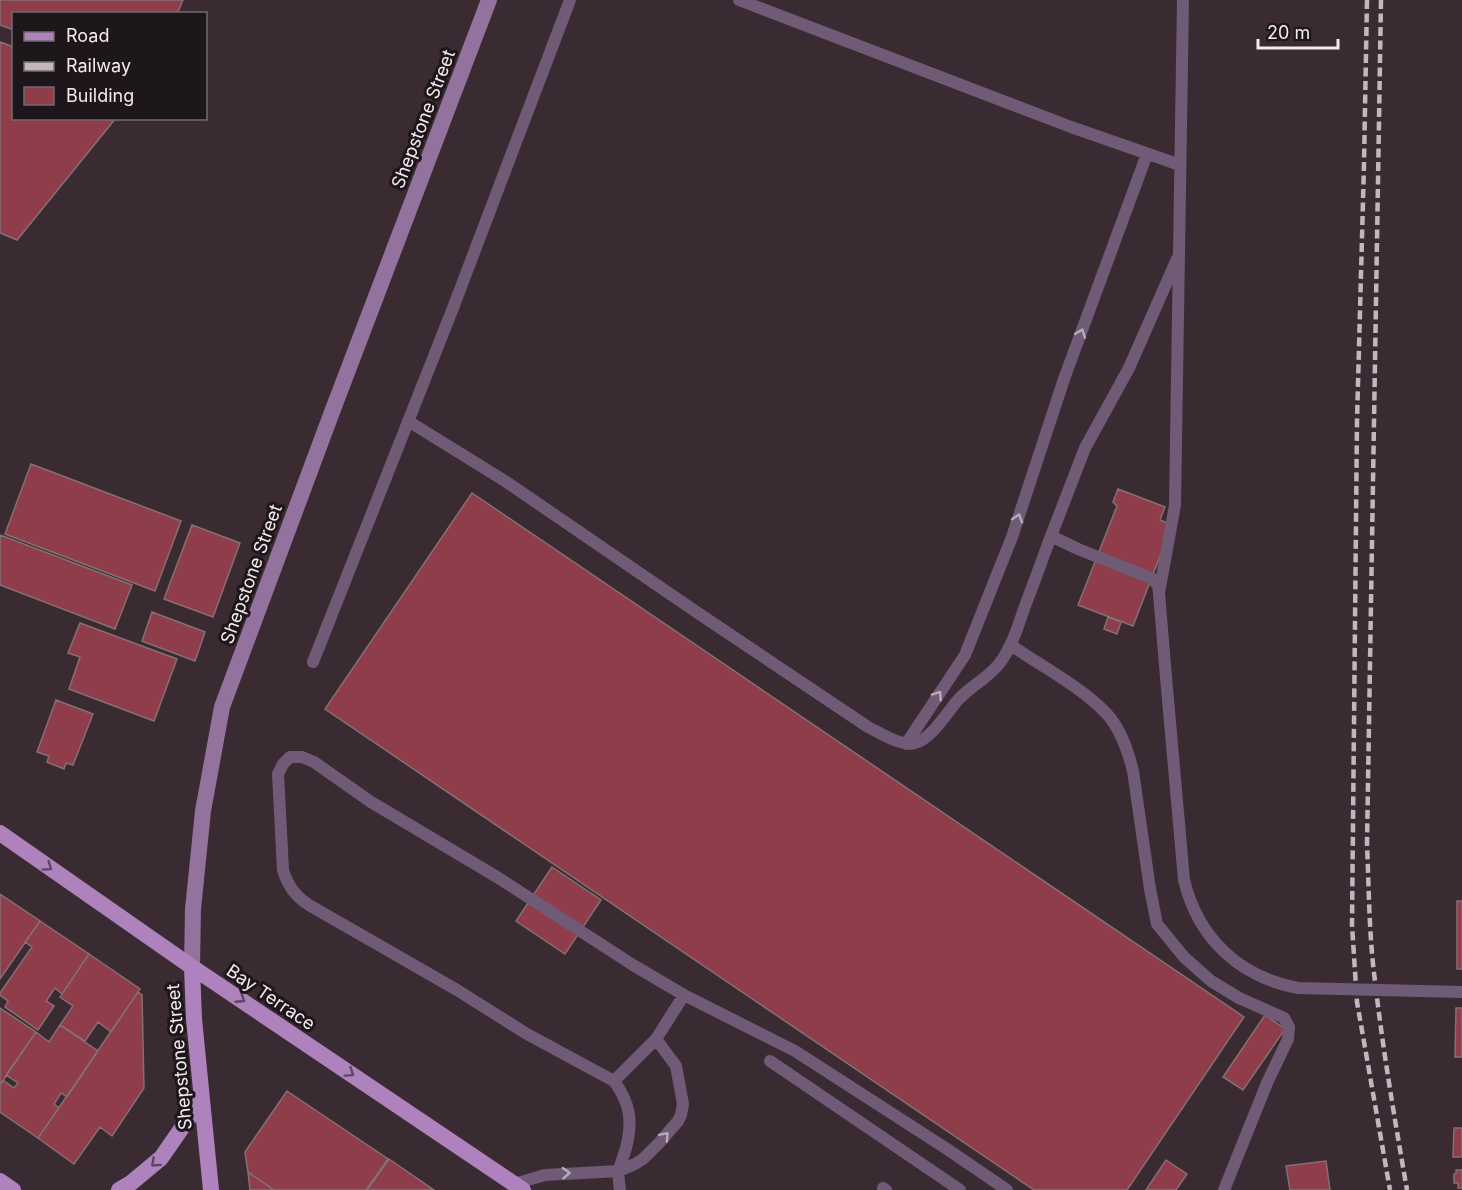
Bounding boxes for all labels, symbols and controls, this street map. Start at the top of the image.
legend [12,12,207,120]
scale bar [1258,12,1338,50]
text: 20 m [1267,22,1310,43]
text: Road [66,25,109,46]
street label: Shepstone Street [387,47,459,191]
text: Railway [66,55,131,76]
text: Building [66,85,134,106]
one-way arrow [1074,329,1086,340]
street label: Shepstone Street [216,501,286,647]
one-way arrow [1011,513,1024,524]
one-way arrow [931,691,943,701]
one-way arrow [41,859,52,870]
street label: Bay Terrace [223,960,319,1034]
street label: Shepstone Street [162,983,196,1131]
one-way arrow [234,992,245,1003]
one-way arrow [343,1066,354,1077]
one-way arrow [658,1132,669,1143]
one-way arrow [151,1156,162,1167]
one-way arrow [562,1167,571,1180]

